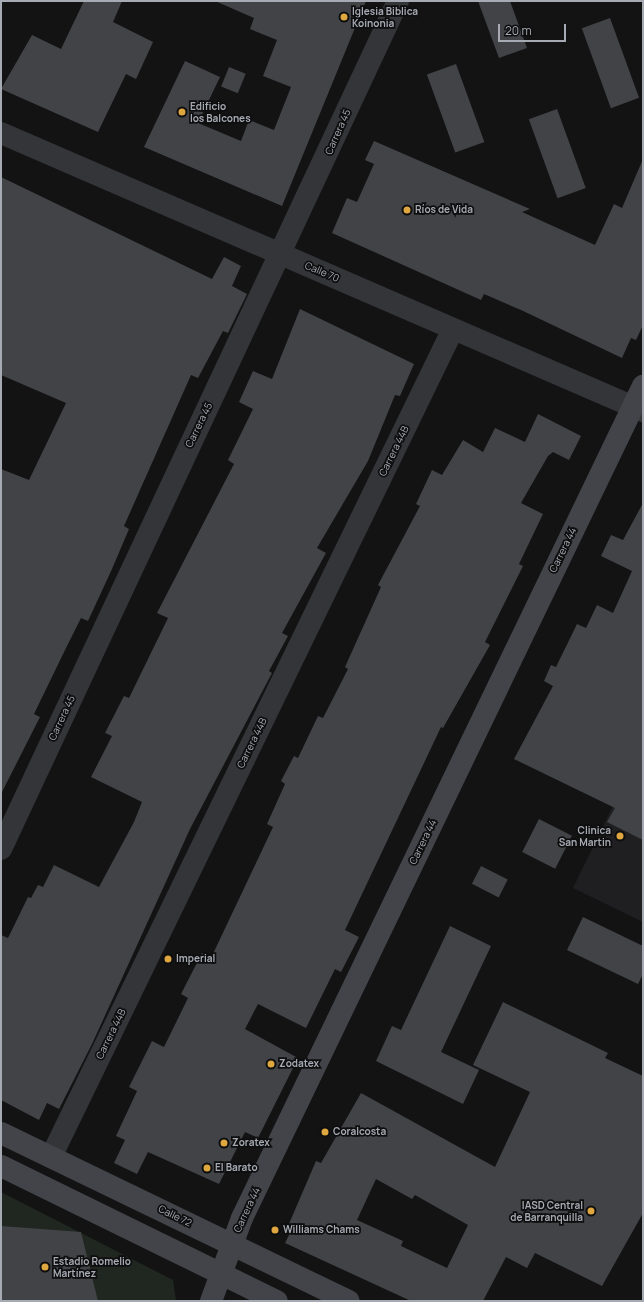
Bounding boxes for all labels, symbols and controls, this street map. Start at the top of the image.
place label: Iglesia Biblica Koinonia [352,5,418,28]
marker: Iglesia Biblica Koinonia [339,12,349,22]
scale bar [500,16,568,42]
text: 20 m [505,22,532,39]
place label: Edificio los Balcones [190,100,251,124]
marker: Edificio los Balcones [177,107,187,117]
street label: Carrera 45 [323,107,353,157]
place label: Ríos de Vida [415,204,473,216]
marker: Ríos de Vida [402,205,412,215]
street label: Calle 70 [303,259,341,285]
street label: Carrera 45 [183,401,215,449]
street label: Carrera 44B [377,424,411,478]
street label: Carrera 44 [547,526,579,574]
street label: Carrera 45 [46,694,78,742]
street label: Carrera 44B [235,716,269,770]
street label: Carrera 44 [407,818,439,866]
place label: Clinica San Martin [559,824,611,848]
marker: Clinica San Martin [614,830,626,842]
place label: Imperial [176,953,215,965]
marker: Imperial [163,954,173,964]
street label: Carrera 44B [94,1007,128,1061]
place label: Zodatex [279,1058,319,1070]
marker: Zodatex [266,1059,276,1069]
place label: Coralcosta [333,1126,386,1138]
marker: Coralcosta [320,1127,330,1137]
place label: Zoratex [232,1137,270,1149]
marker: Zoratex [219,1138,229,1148]
place label: El Barato [215,1162,258,1174]
marker: El Barato [202,1163,212,1173]
street label: Carrera 44 [231,1185,263,1235]
place label: IASD Central de Barranquilla [510,1199,583,1222]
street label: Calle 72 [156,1203,194,1229]
marker: IASD Central de Barranquilla [586,1206,596,1216]
place label: Williams Chams [283,1224,360,1236]
marker: Williams Chams [270,1225,280,1235]
place label: Estadio Romelio Martínez [53,1255,131,1278]
marker: Estadio Romelio Martínez [40,1262,50,1272]

